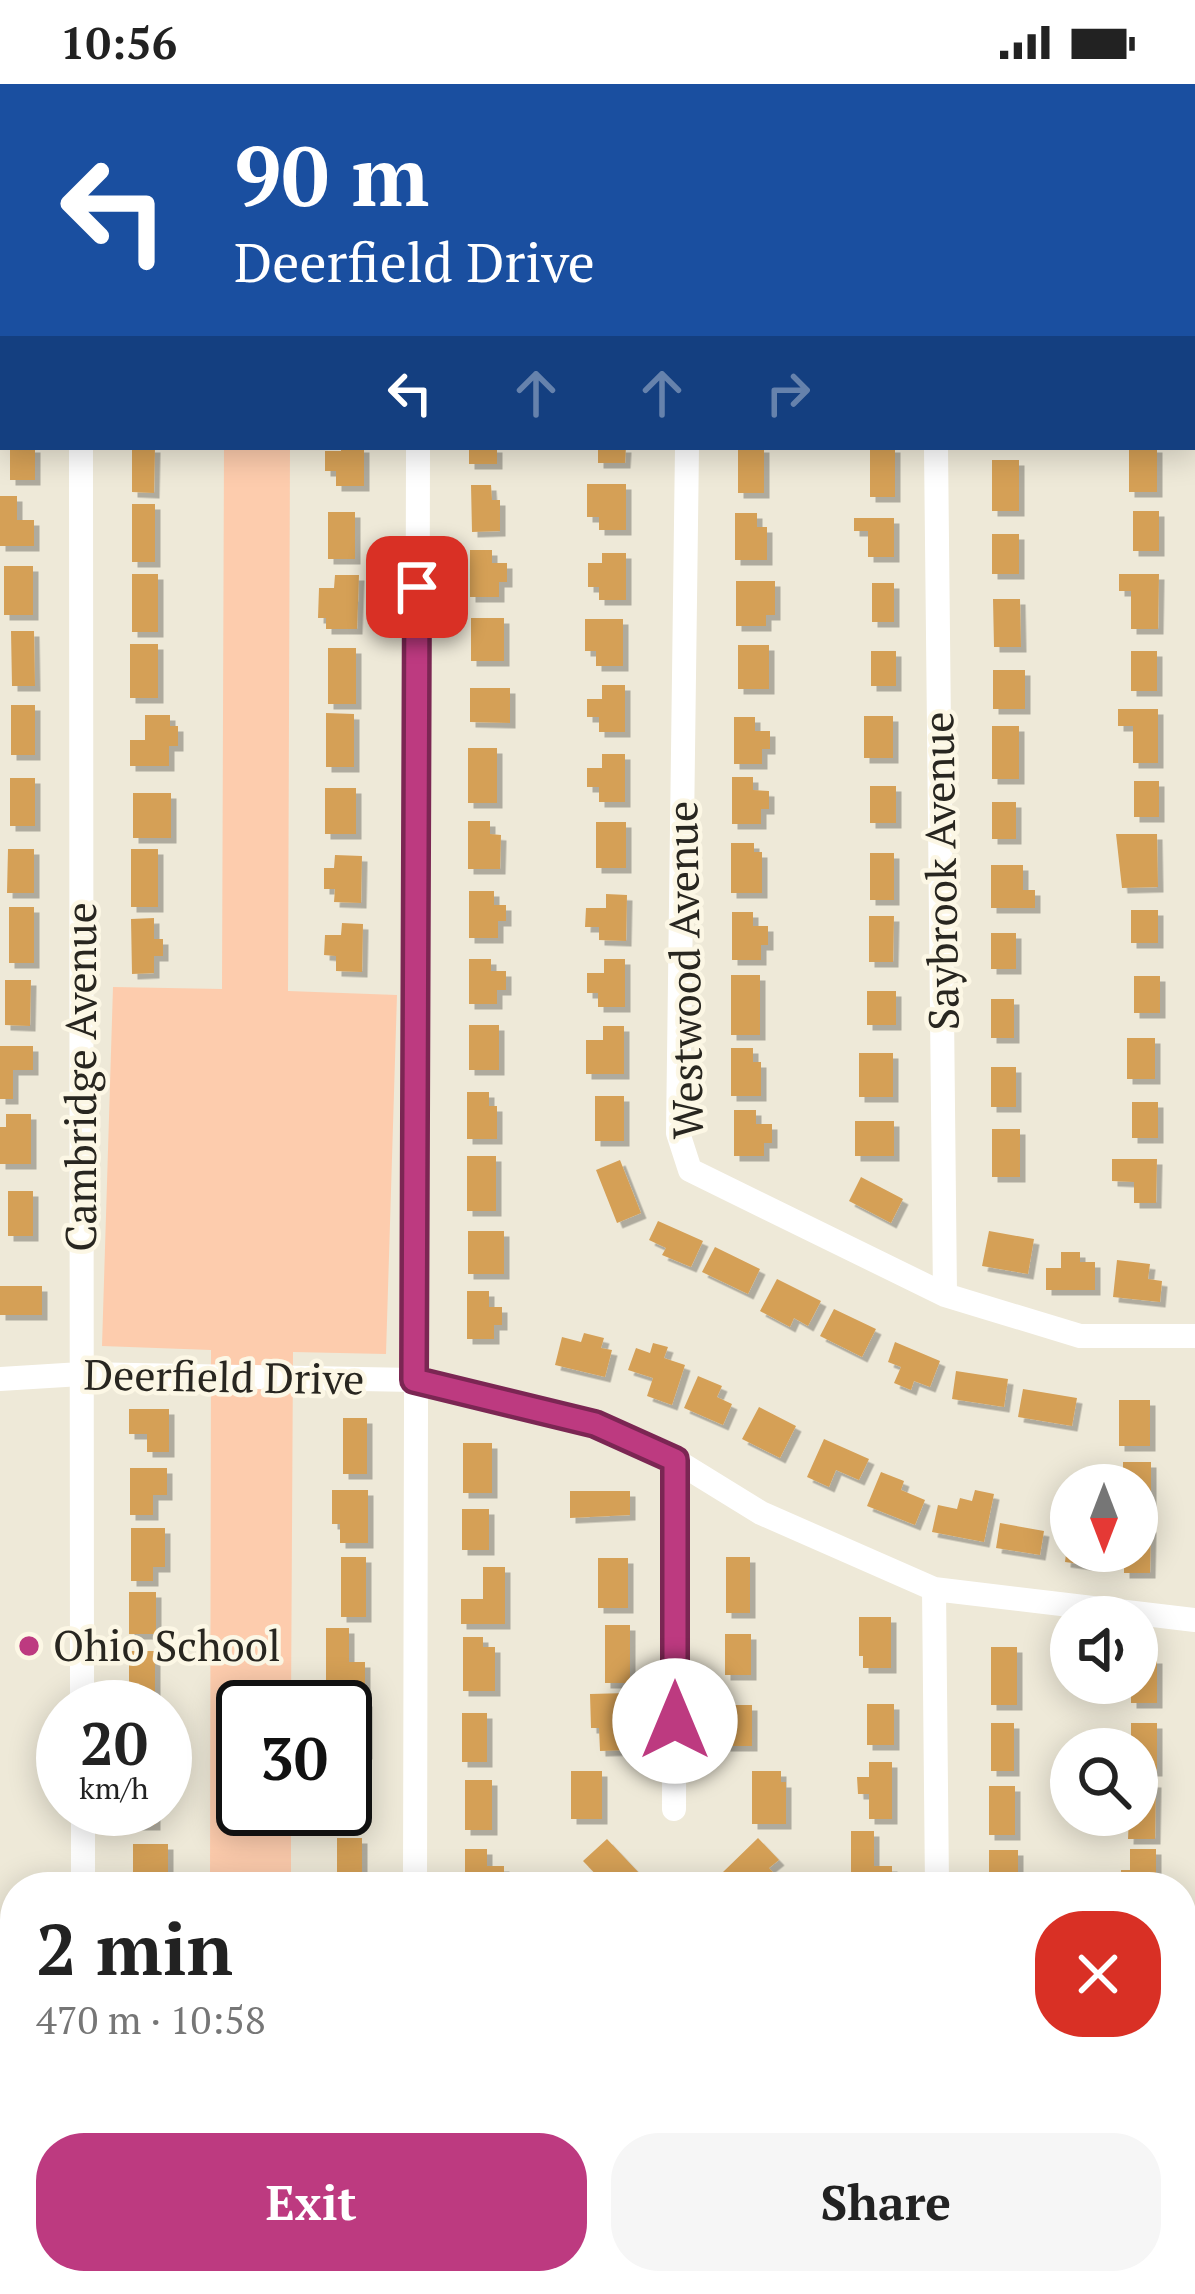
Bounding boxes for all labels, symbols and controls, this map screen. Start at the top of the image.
text: 10:56 [60,12,177,72]
text: 90 m [234,119,429,230]
icon: left [36,132,192,288]
text: Deerfield Drive [234,226,595,297]
icon: left [377,360,443,426]
icon: ahead [503,360,569,426]
icon: ahead [629,360,695,426]
icon: right [755,360,821,426]
pin [366,536,468,638]
icon: arrive [384,554,450,620]
street label: Saybrook Avenue [909,711,971,1031]
street label: Westwood Avenue [653,800,715,1140]
street label: Cambridge Avenue [52,902,108,1252]
street label: Deerfield Drive [83,1346,365,1406]
north arrow [1050,1464,1158,1572]
map controls [1050,1464,1158,1836]
button: sound [1050,1596,1158,1704]
place label: Ohio School [53,1617,281,1673]
marker: Ohio School [16,1633,42,1659]
position arrow [612,1658,738,1784]
speed limit sign: 30 [216,1680,372,1836]
text: 20 [80,1703,148,1782]
button: search [1050,1728,1158,1836]
text: km/h [79,1768,149,1808]
text: 2 min [36,1900,233,1996]
button: close [1035,1911,1161,2037]
text: 470 m · 10:58 [36,1993,266,2045]
button: Exit [36,2133,587,2271]
button: Share [611,2133,1161,2271]

